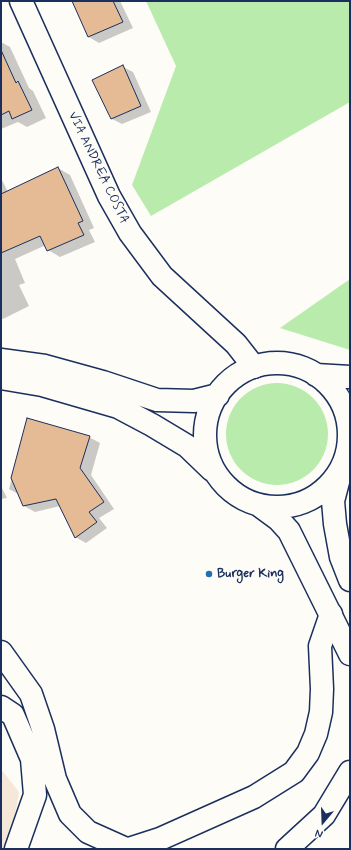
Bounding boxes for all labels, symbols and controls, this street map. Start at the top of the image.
street label: VIA ANDREA COSTA [64,109,132,227]
place label: Burger King [217,566,284,582]
marker: Burger King [204,569,214,579]
north arrow [303,802,343,842]
text: N [313,826,325,841]

